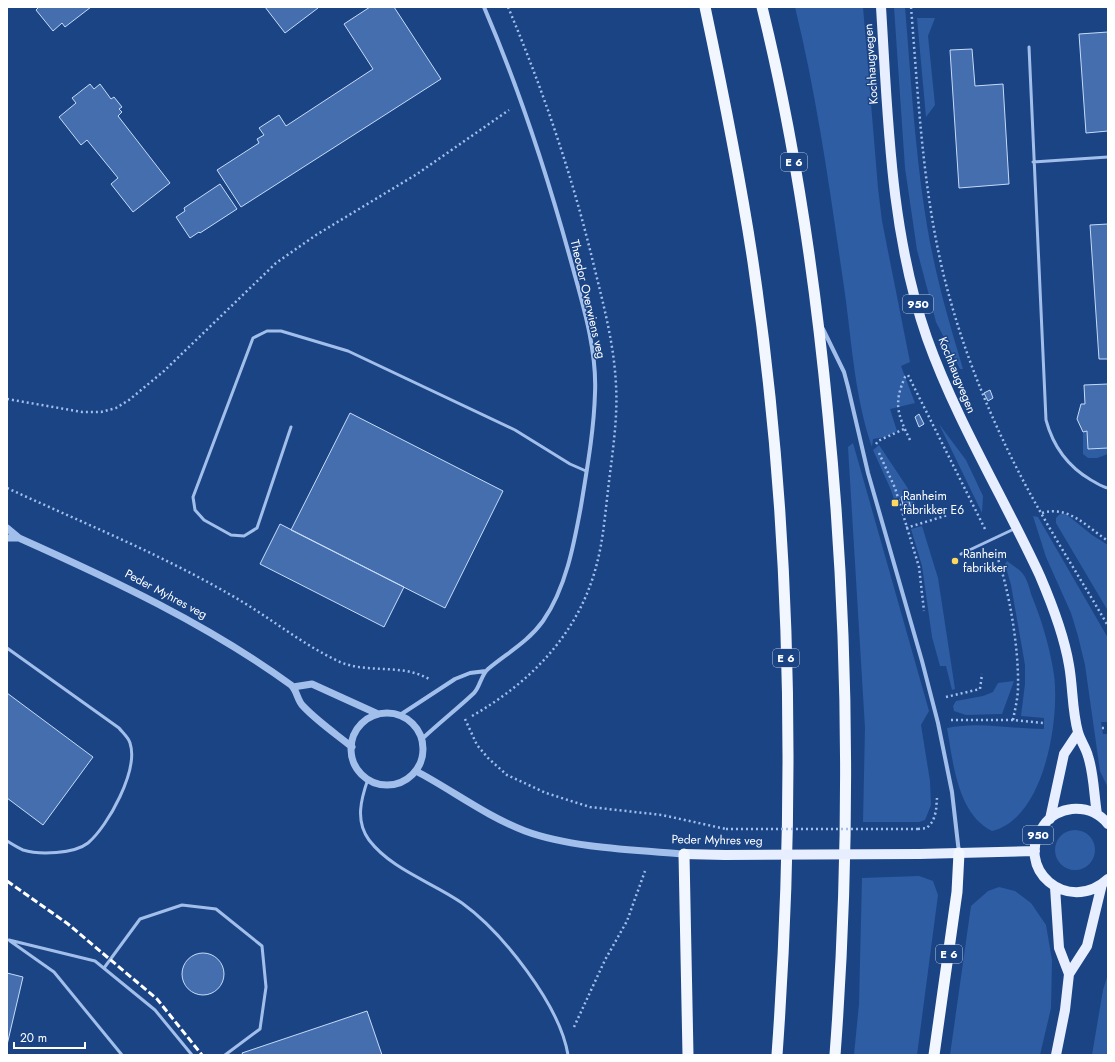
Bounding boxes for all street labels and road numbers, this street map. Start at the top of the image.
street label: Kochhaugvegen [859,23,883,105]
road number: E 6 [781,153,807,171]
street label: Theodor Overwiens veg [566,238,610,360]
road number: 950 [903,295,933,313]
street label: Kochhaugvegen [934,334,980,416]
street label: Peder Myhres veg [122,565,210,623]
road number: E 6 [773,649,799,667]
road number: 950 [1023,826,1053,844]
street label: Peder Myhres veg [671,830,763,850]
road number: E 6 [936,945,962,963]

